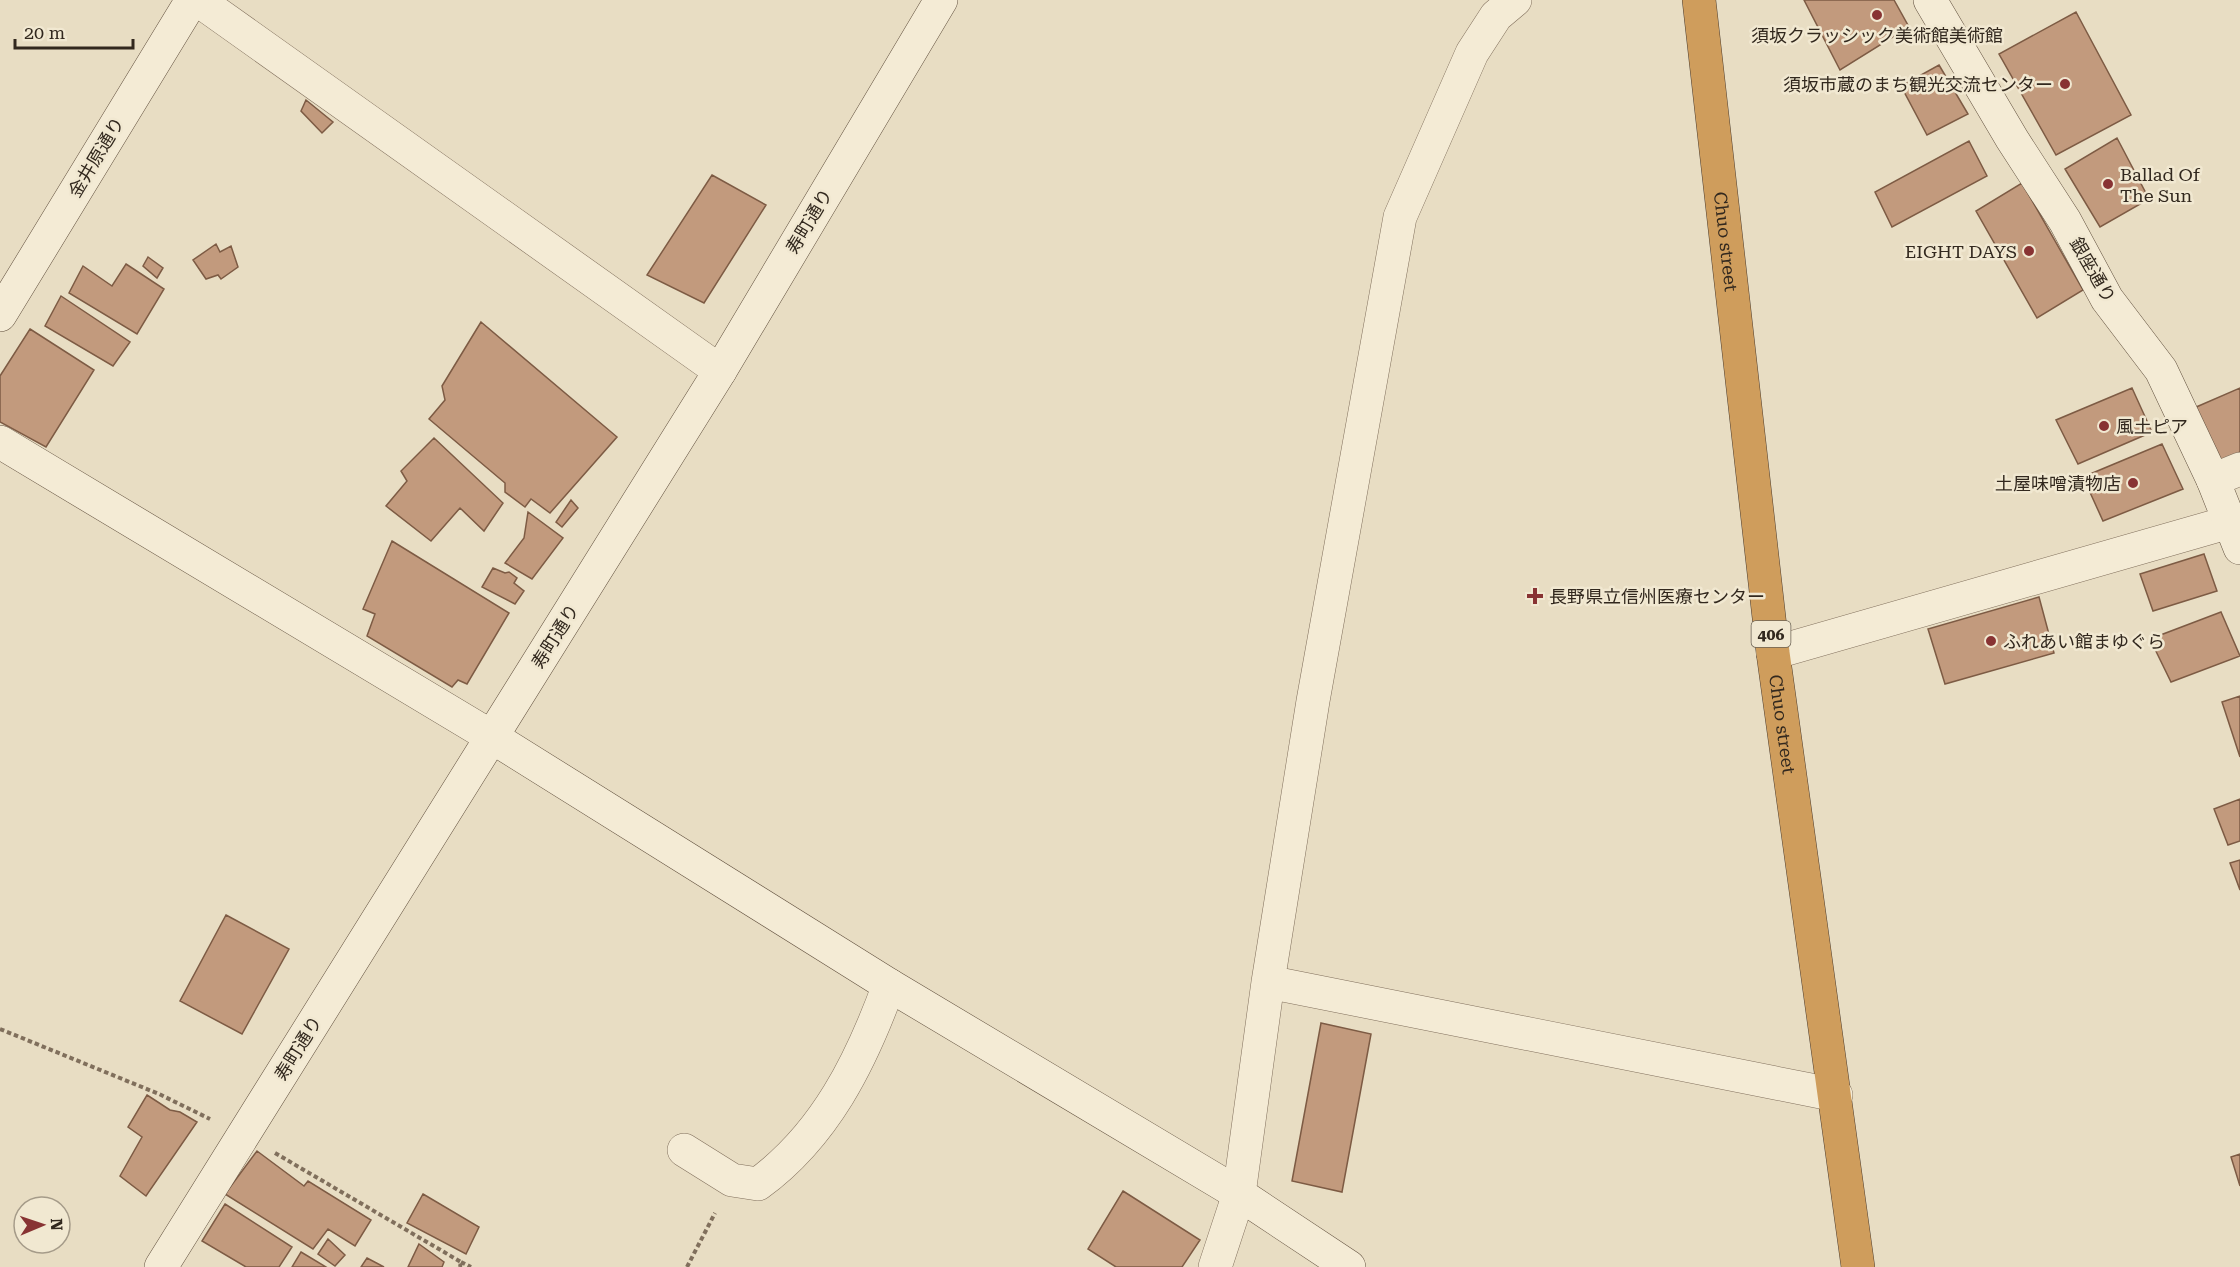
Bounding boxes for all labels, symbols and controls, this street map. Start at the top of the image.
marker: 須坂クラッシック美術館美術館 [1870,8,1884,22]
scale bar [15,12,134,50]
text: 20 m [24,22,65,43]
place label: 須坂クラッシック美術館美術館 [1751,25,2003,46]
place label: 須坂市蔵のまち観光交流センター [1783,74,2053,95]
marker: 須坂市蔵のまち観光交流センター [2058,77,2072,91]
street label: 金井原通り [64,113,128,201]
place label: Ballad Of The Sun [2120,164,2201,206]
marker: Ballad Of The Sun [2101,177,2115,191]
street label: 寿町通り [781,185,837,257]
street label: Chuo street [1710,190,1742,293]
street label: 銀座通り [2066,234,2120,306]
place label: EIGHT DAYS [1905,241,2017,262]
marker: EIGHT DAYS [2022,244,2036,258]
place label: 風土ピア [2116,416,2188,437]
marker: 風土ピア [2097,419,2111,433]
place label: 土屋味噌漬物店 [1995,473,2121,494]
marker: 土屋味噌漬物店 [2126,476,2140,490]
place label: 長野県立信州医療センター [1549,586,1765,607]
marker: 長野県立信州医療センター [1526,587,1544,605]
street label: 寿町通り [527,600,583,672]
road number: 406 [1752,621,1790,647]
place label: ふれあい館まゆぐら [2003,631,2165,652]
marker: ふれあい館まゆぐら [1984,634,1998,648]
street label: Chuo street [1766,673,1800,776]
street label: 寿町通り [270,1012,326,1084]
north arrow [12,1195,72,1255]
text: N [47,1218,66,1231]

